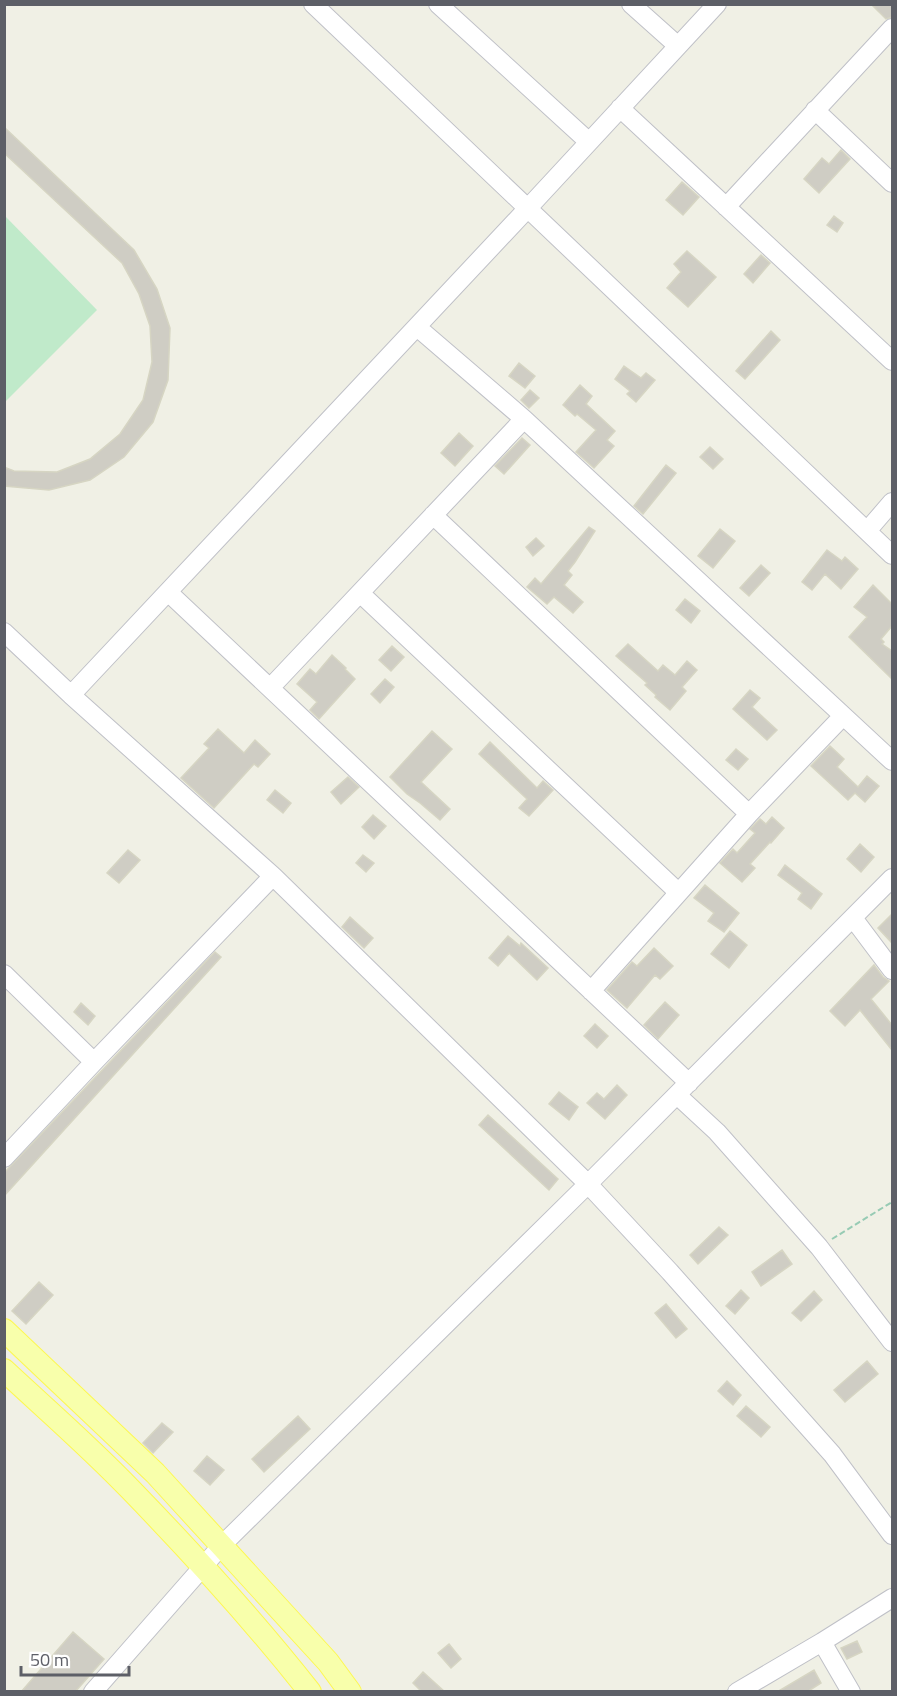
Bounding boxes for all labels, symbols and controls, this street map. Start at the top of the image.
scale bar [21,1639,129,1677]
text: 50 m [30,1646,69,1673]

